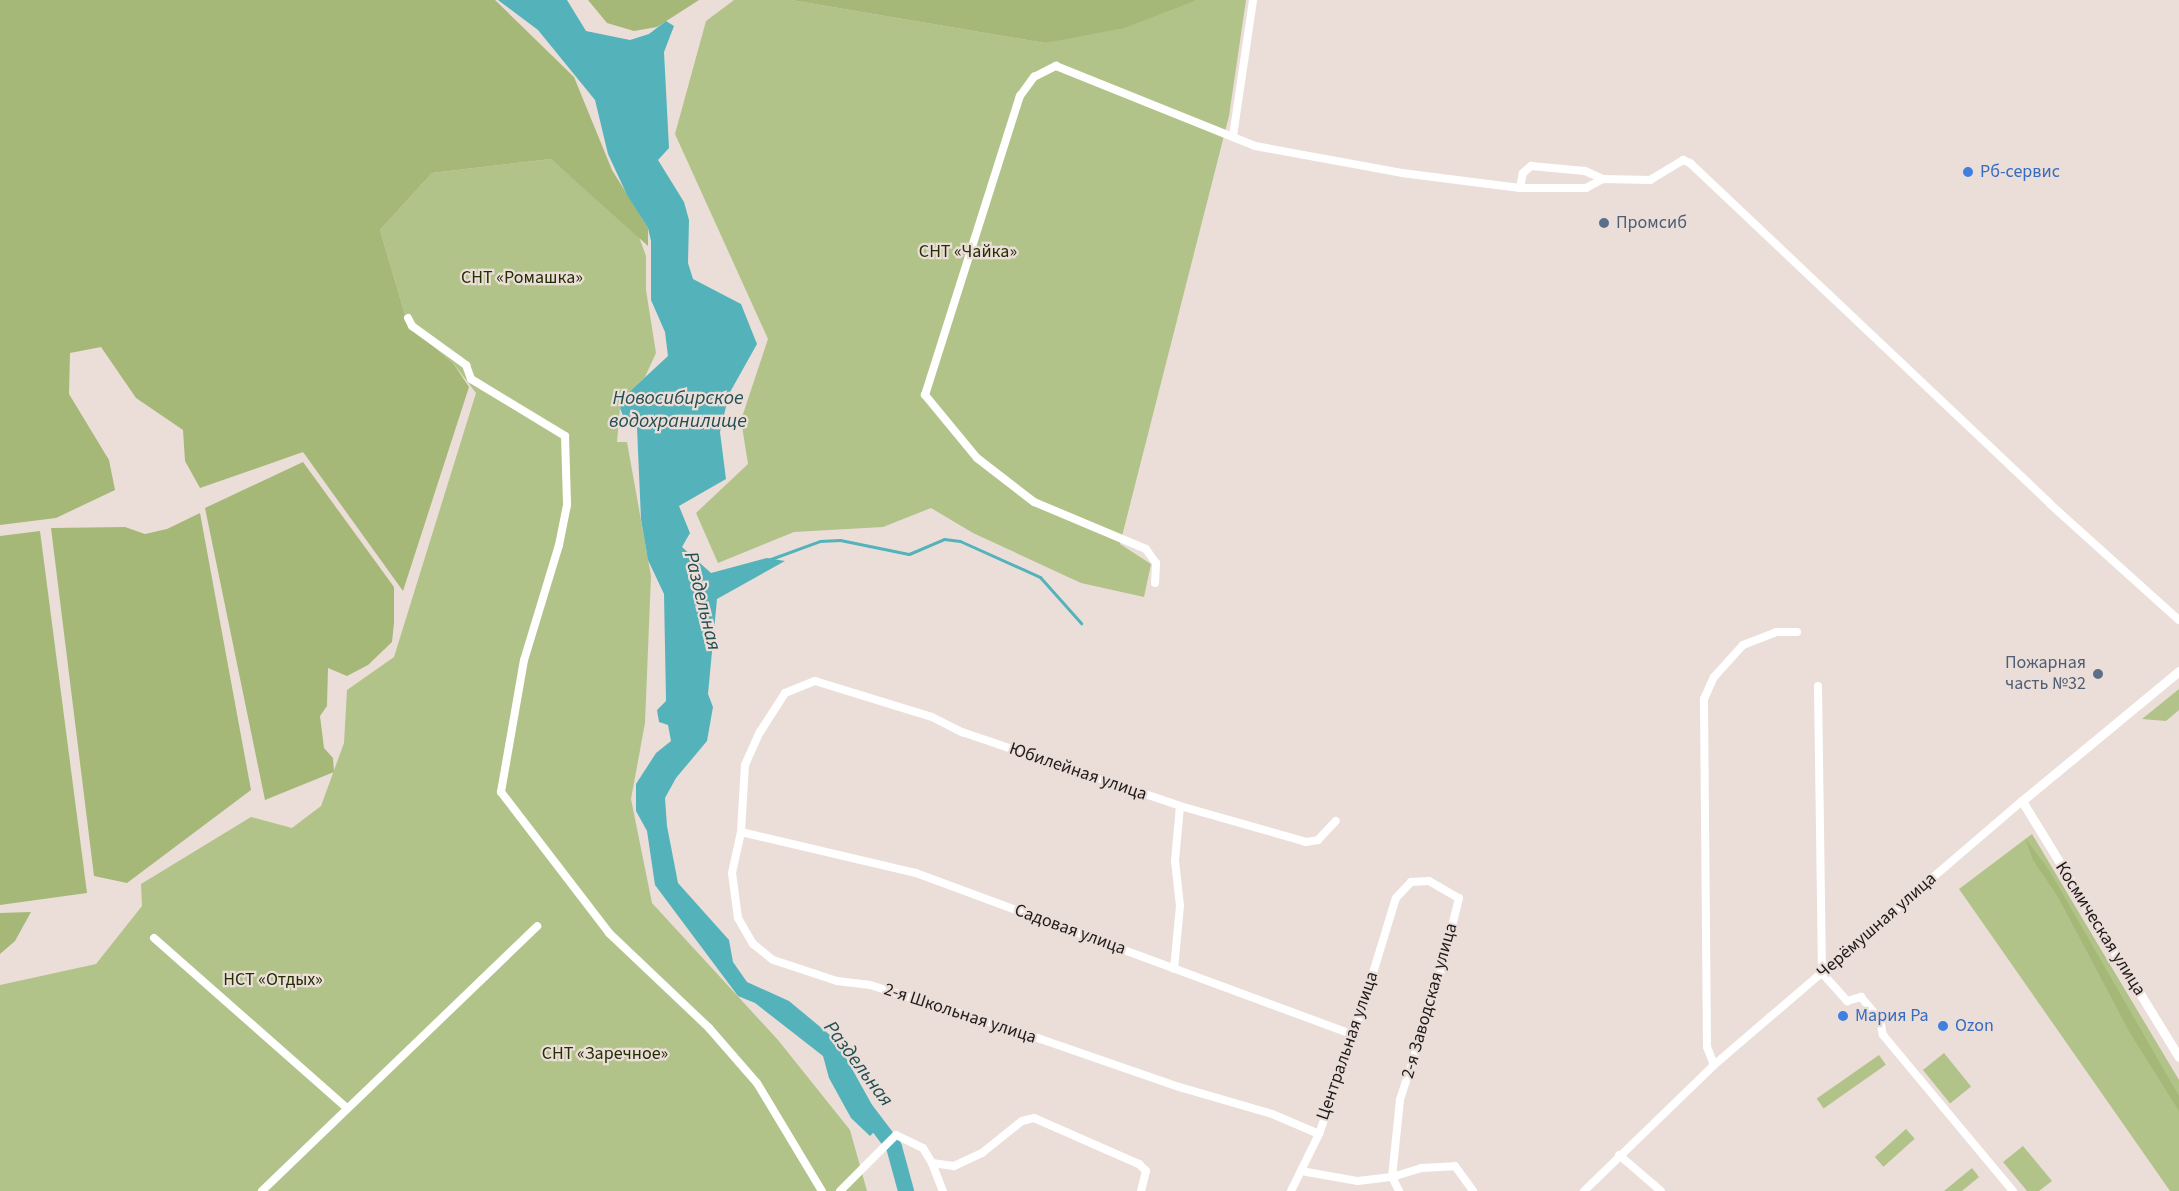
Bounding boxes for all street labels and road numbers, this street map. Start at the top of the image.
street label: Юбилейная улица [1006,738,1150,806]
street label: Космическая улица [2050,858,2150,1000]
street label: Черёмушная улица [1813,868,1941,984]
street label: Садовая улица [1011,900,1129,960]
street label: 2-я Заводская улица [1397,921,1463,1081]
street label: Центральная улица [1312,969,1384,1123]
street label: 2-я Школьная улица [881,979,1039,1049]

